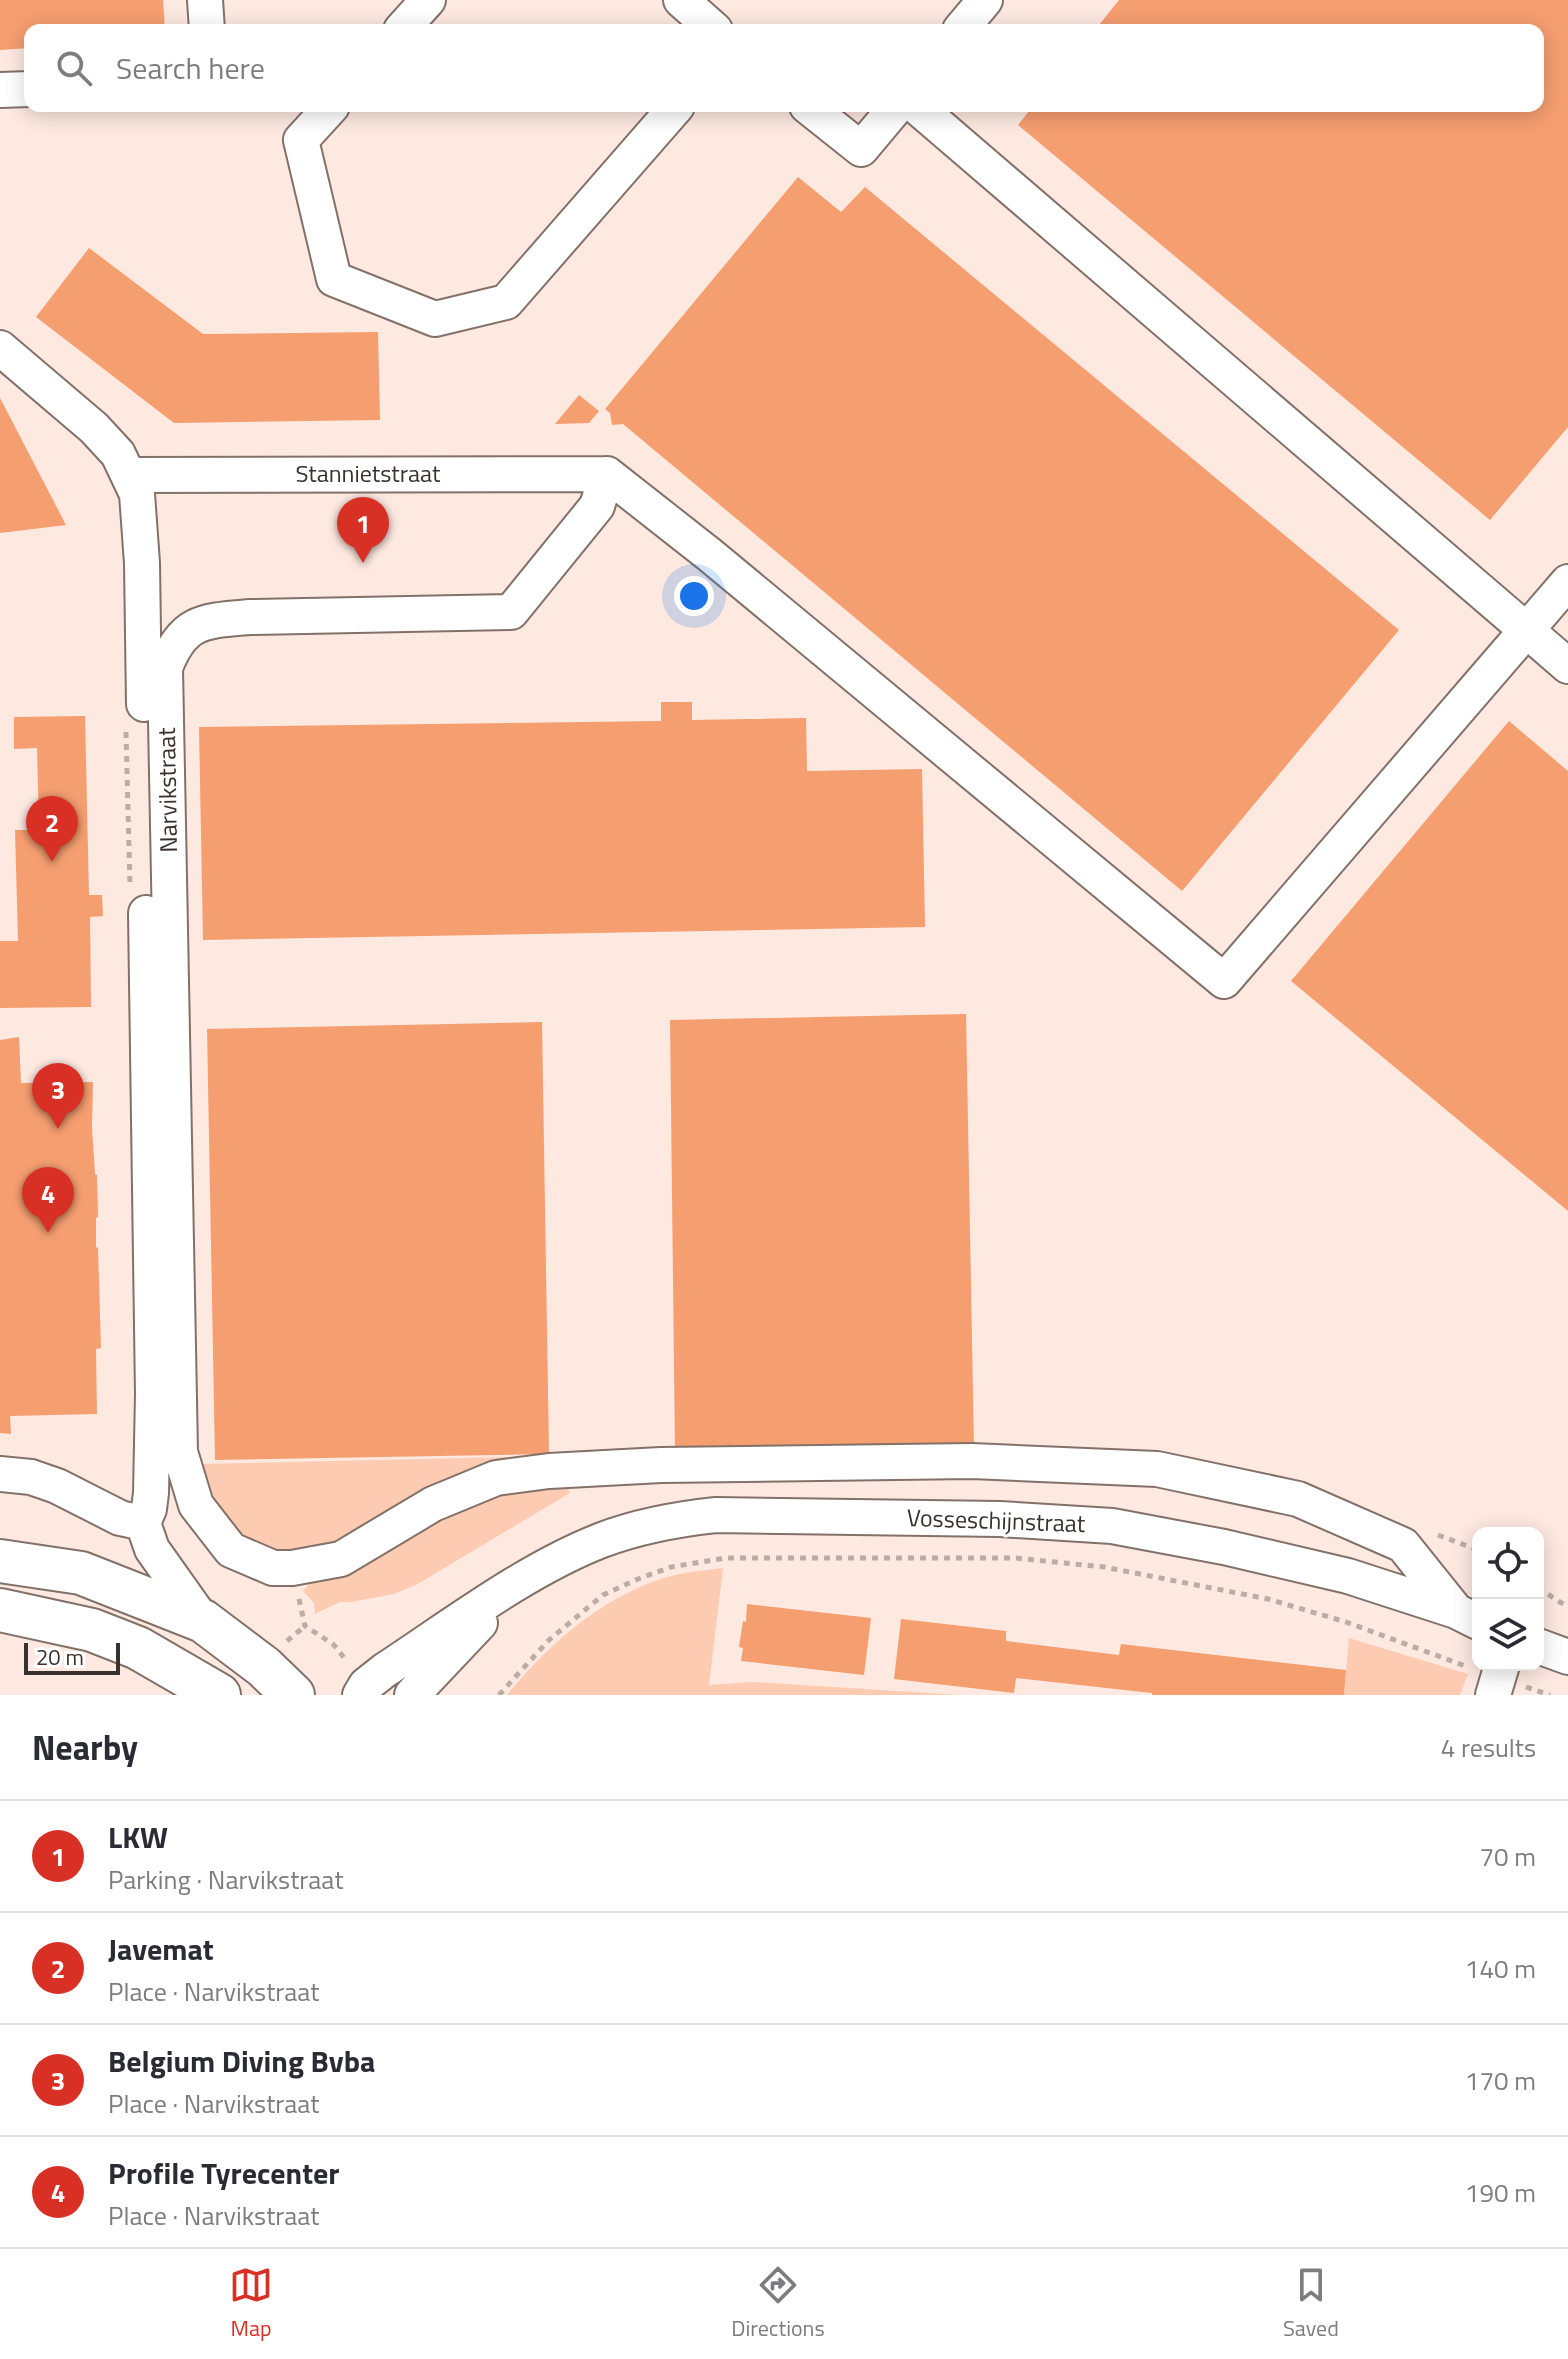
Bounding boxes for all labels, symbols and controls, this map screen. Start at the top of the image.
search box [24,24,1544,112]
text: Search here [116,45,265,91]
icon: search [52,46,96,90]
street label: Stannietstraat [295,455,441,491]
pin: 1 [337,497,389,563]
your location [674,576,714,616]
street label: Narvikstraat [148,727,186,853]
pin: 2 [26,796,78,862]
pin: 3 [32,1063,84,1129]
pin: 4 [22,1167,74,1233]
street label: Vosseschijnstraat [906,1499,1086,1541]
map controls [1472,1527,1544,1671]
button: locate [1472,1527,1544,1599]
button: layers [1472,1599,1544,1671]
scale bar [24,1639,120,1675]
text: 20 m [36,1640,84,1674]
text: Nearby [32,1721,138,1773]
text: 4 results [1441,1728,1536,1767]
text: LKW [108,1814,168,1860]
text: 1 [51,1837,65,1876]
text: 70 m [1479,1837,1536,1876]
text: Parking · Narvikstraat [108,1860,344,1899]
text: Javemat [108,1926,214,1972]
text: 2 [51,1949,65,1988]
text: 140 m [1465,1949,1536,1988]
text: Place · Narvikstraat [108,1972,319,2011]
text: Belgium Diving Bvba [108,2038,375,2084]
text: 3 [51,2061,65,2100]
text: 170 m [1465,2061,1536,2100]
text: Place · Narvikstraat [108,2084,319,2123]
text: Profile Tyrecenter [108,2150,340,2196]
text: 4 [51,2173,65,2212]
text: 190 m [1465,2173,1536,2212]
text: Place · Narvikstraat [108,2196,319,2235]
tab: Map [229,2263,273,2345]
tab: Directions [731,2263,825,2345]
tab: Saved [1283,2263,1339,2345]

